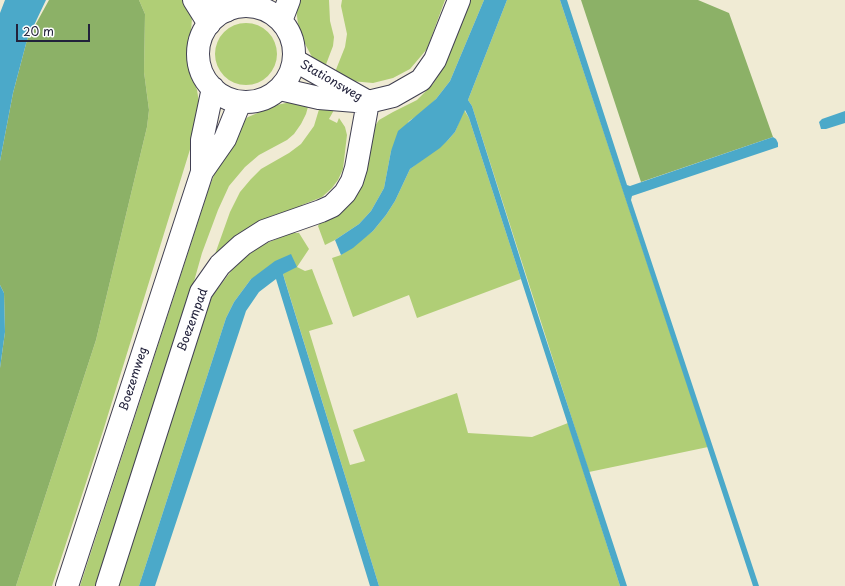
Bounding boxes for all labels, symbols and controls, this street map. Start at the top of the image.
scale bar [18,16,92,42]
text: 20 m [23,22,54,40]
street label: Stationsweg [297,57,365,105]
street label: Boezempad [175,286,211,354]
street label: Boezemweg [117,345,151,413]

